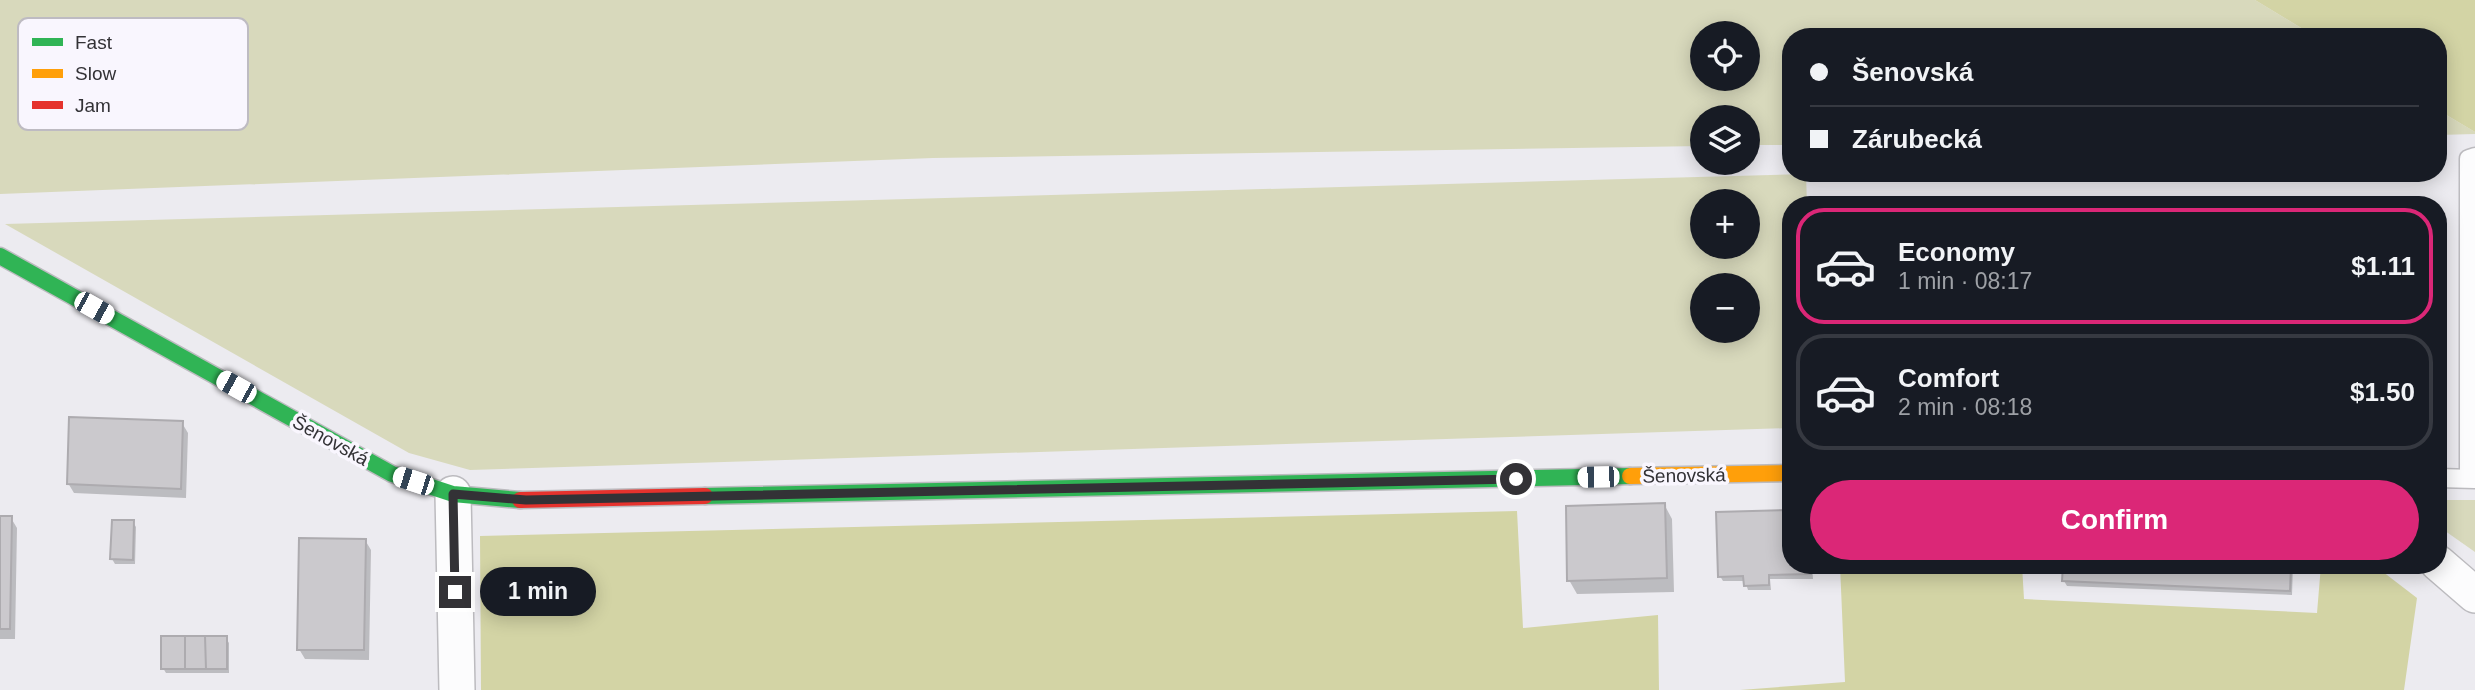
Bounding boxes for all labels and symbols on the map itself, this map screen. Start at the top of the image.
legend [18,18,248,130]
text: Fast [75,32,113,53]
text: Slow [75,63,116,84]
text: Jam [75,95,111,116]
car [71,289,118,327]
car [213,368,260,406]
street label: Šenovská [289,411,373,470]
route start [1500,463,1532,495]
street label: Šenovská [1642,464,1726,487]
car [390,465,437,497]
car [1577,466,1620,488]
callout: 1 min [480,568,595,616]
route end [439,576,471,608]

